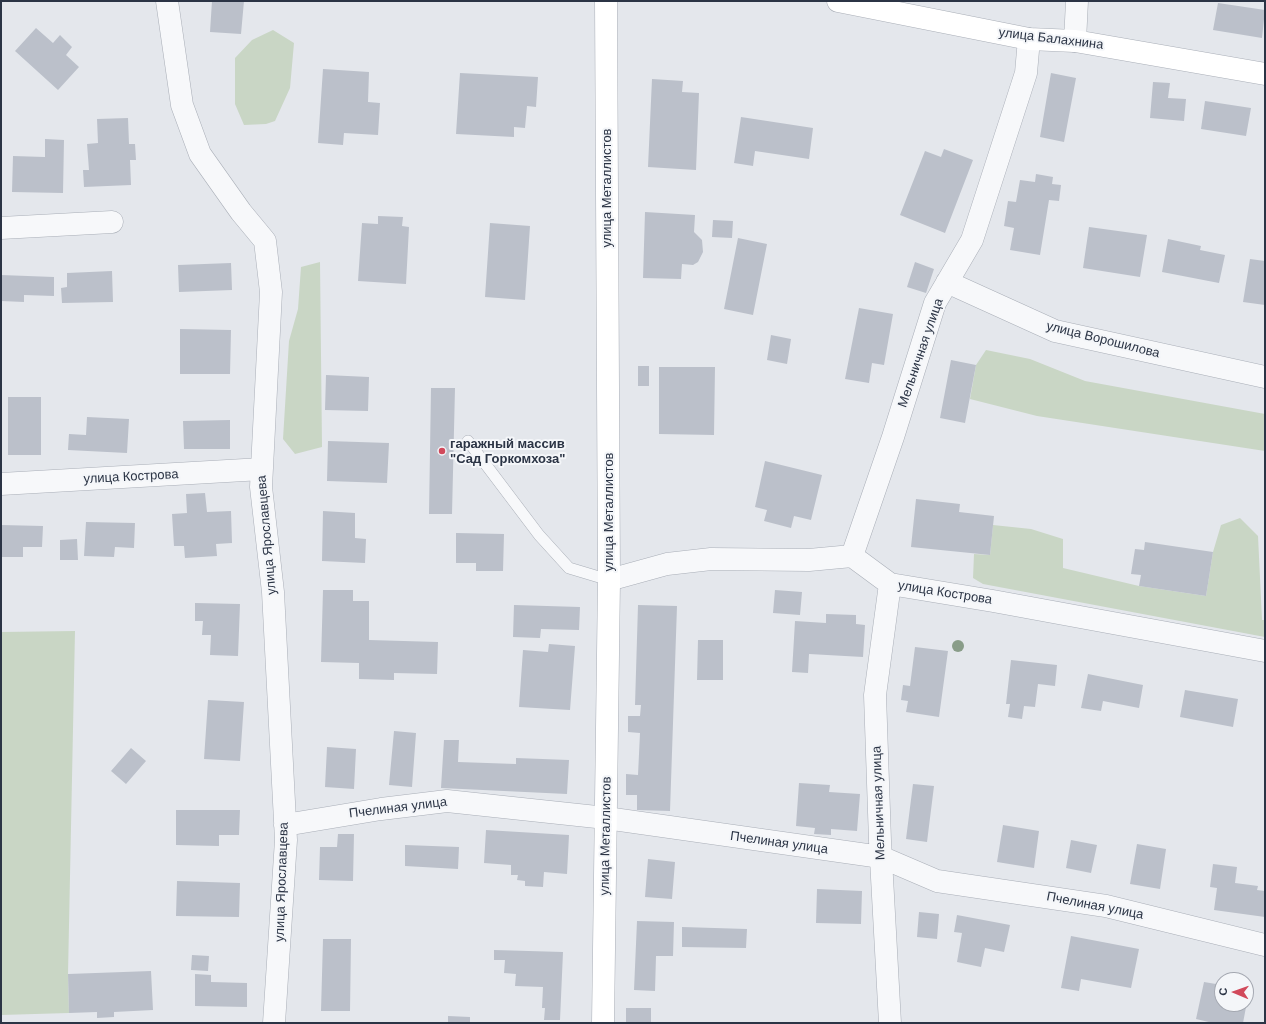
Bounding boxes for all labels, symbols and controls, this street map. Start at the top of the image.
street label: улица Балахнина [998,25,1104,53]
street label: улица Металлистов [599,128,615,248]
street label: Мельничная улица [895,296,947,410]
street label: улица Ворошилова [1045,318,1161,362]
place label: гаражный массив "Сад Горкомхоза" [450,436,565,467]
marker: гаражный массив "Сад Горкомхоза" [437,446,447,456]
street label: улица Металлистов [601,452,617,572]
street label: улица Кострова [83,467,179,487]
street label: улица Ярославцева [254,475,280,595]
street label: улица Кострова [897,578,993,608]
street label: Мельничная улица [869,746,889,860]
street label: улица Металлистов [597,776,615,896]
street label: Пчелиная улица [348,794,448,822]
street label: улица Ярославцева [272,822,292,942]
street label: Пчелиная улица [729,828,829,858]
street label: Пчелиная улица [1045,889,1145,923]
north arrow [1214,972,1254,1012]
text: С [1217,987,1229,996]

